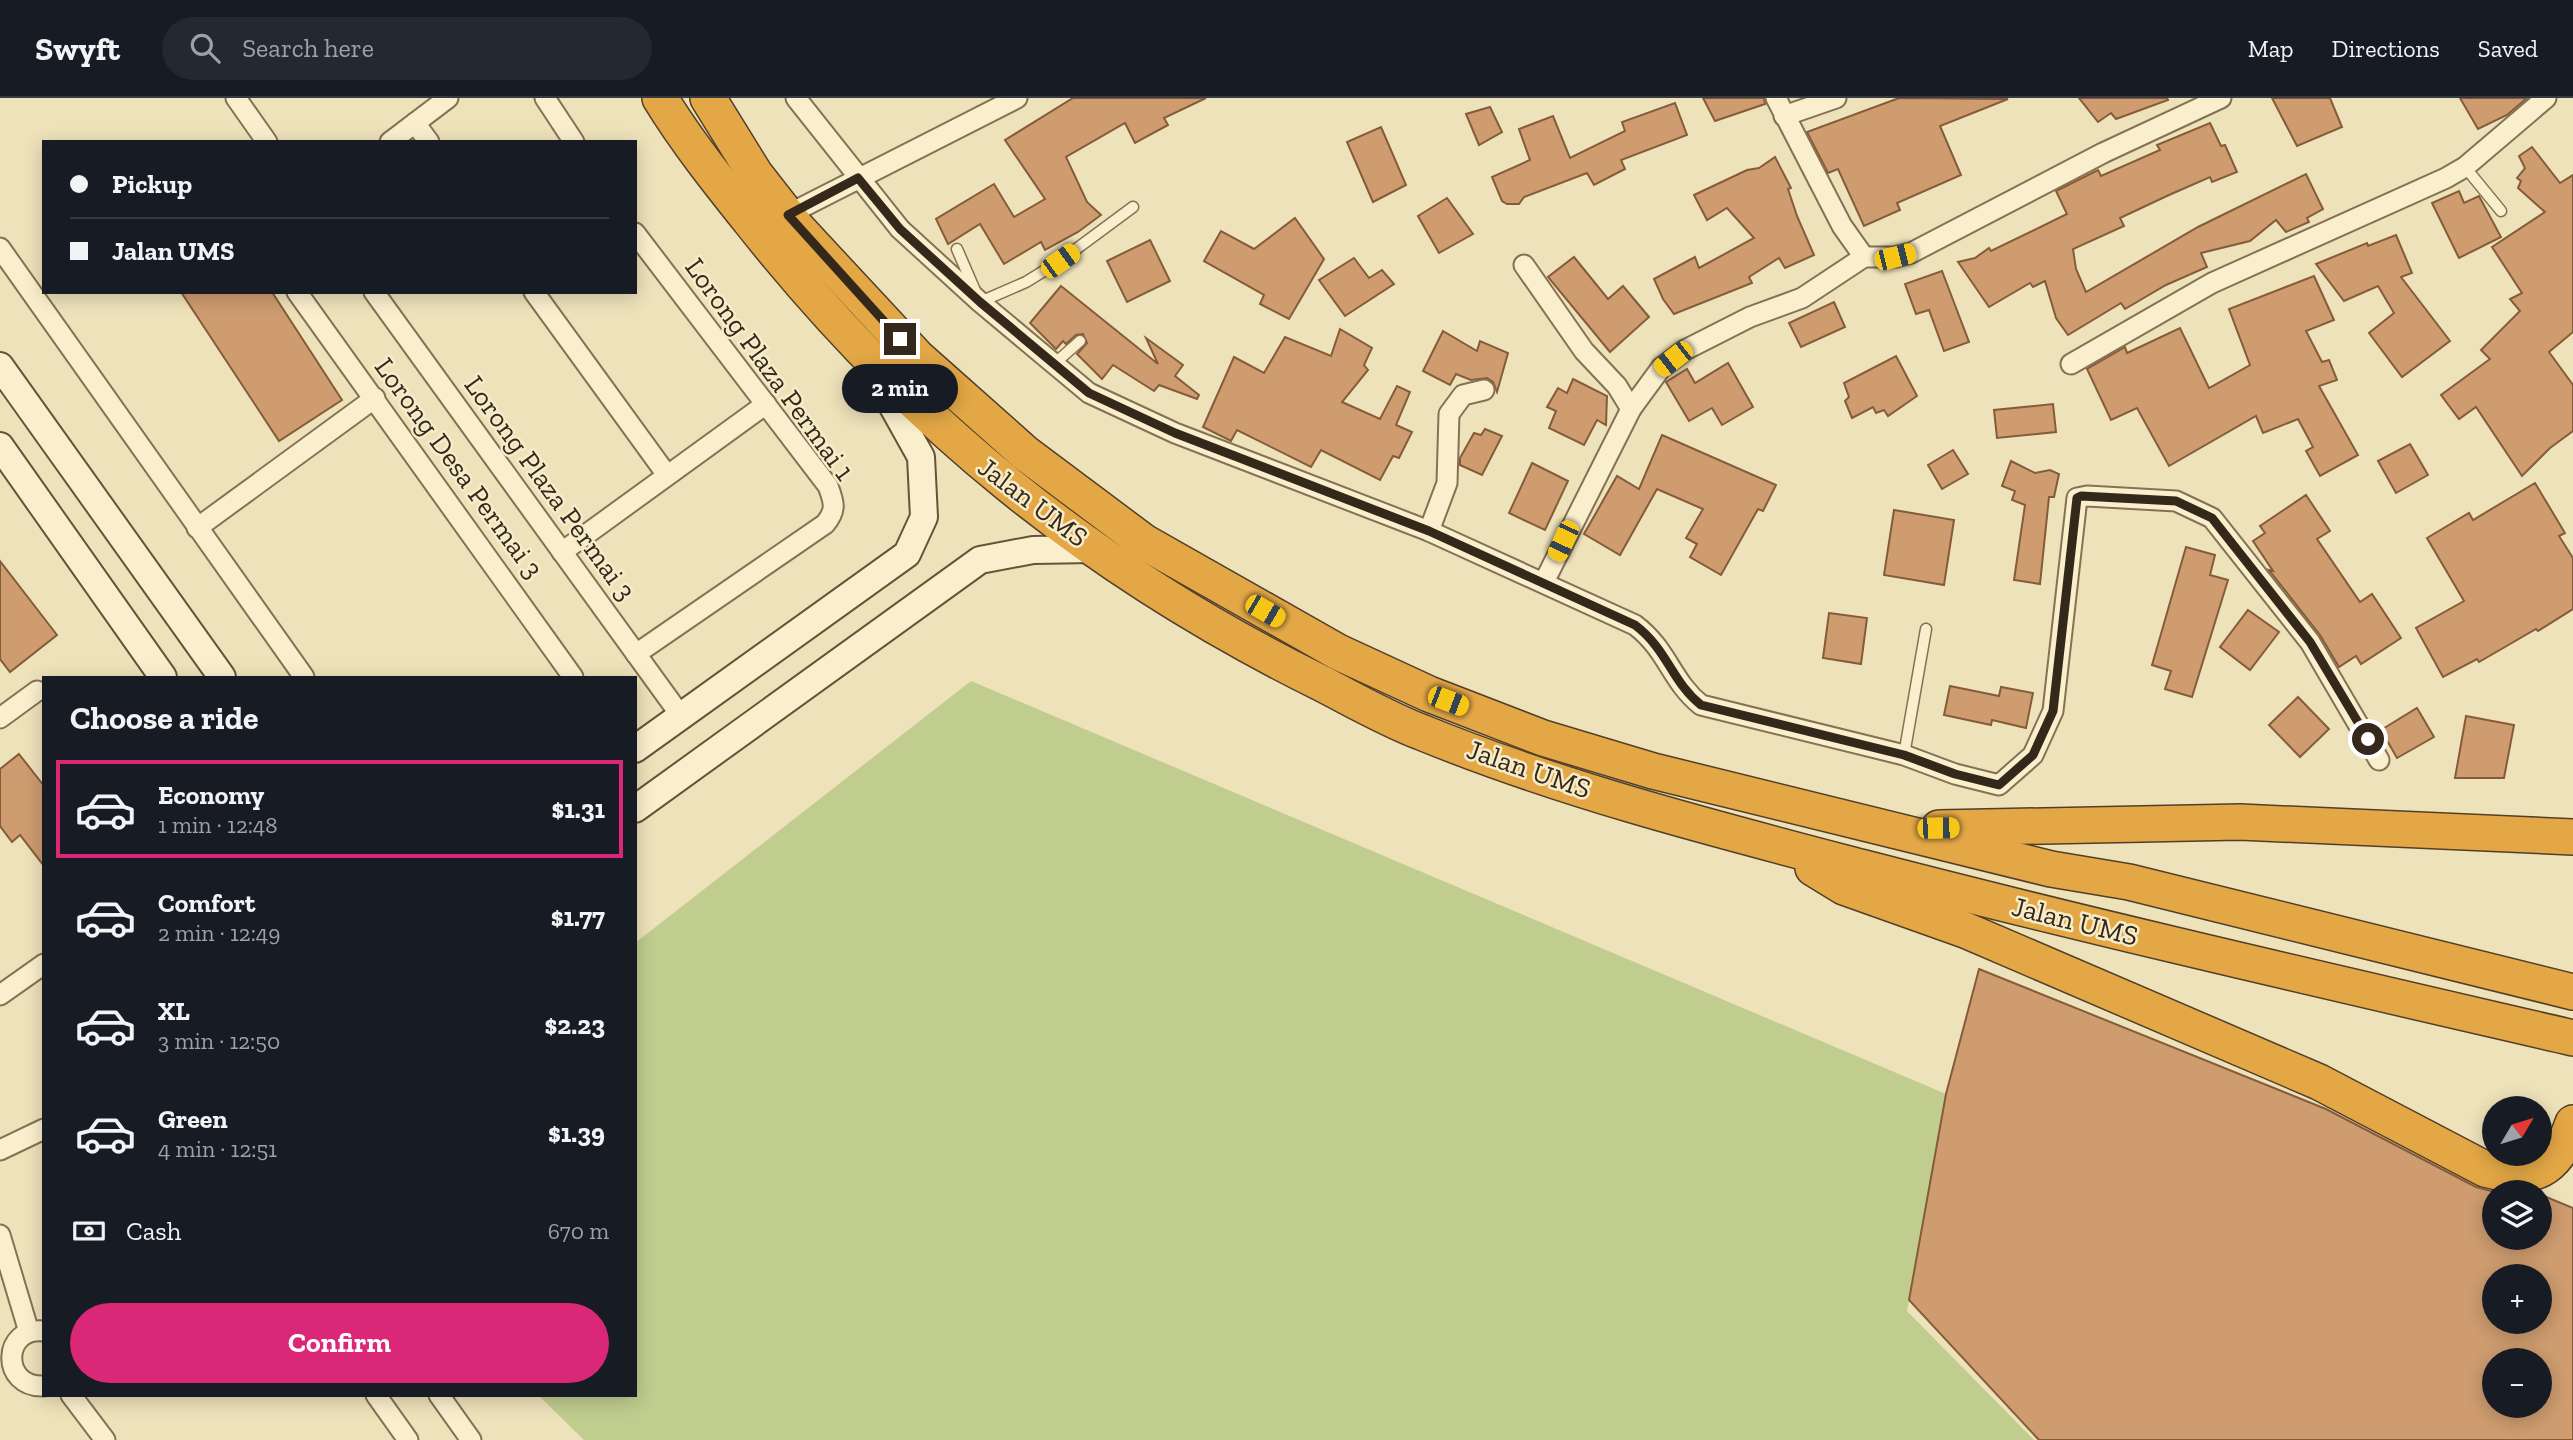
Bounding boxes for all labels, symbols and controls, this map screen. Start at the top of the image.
search box [162,17,652,80]
text: Swyft [35,29,120,68]
icon: search [186,29,224,67]
text: Search here [242,32,374,64]
text: Map [2248,34,2294,63]
text: Directions [2332,34,2440,63]
text: Saved [2478,34,2538,63]
text: Pickup [112,168,192,200]
text: Jalan UMS [112,235,234,267]
car [1037,240,1084,282]
car [1873,242,1918,272]
street label: Lorong Plaza Permai 1 [678,252,862,487]
route end [884,323,916,355]
car [1650,338,1697,380]
street label: Lorong Desa Permai 3 [368,351,550,585]
callout: 2 min [842,364,958,412]
street label: Lorong Plaza Permai 3 [457,369,643,607]
text: 2 min [871,374,929,402]
street label: Jalan UMS [972,450,1094,554]
car [1545,518,1582,564]
car [1242,591,1289,631]
car [1425,684,1472,718]
text: Choose a ride [70,699,258,737]
route start [2352,723,2384,755]
street label: Jalan UMS [1463,732,1595,806]
icon: car [74,778,137,841]
text: Economy [158,779,264,811]
text: $1.31 [551,793,605,825]
text: 1 min · 12:48 [158,811,278,839]
car [1917,817,1960,839]
icon: car [74,886,137,949]
text: Comfort [158,887,255,919]
street label: Jalan UMS [2009,889,2141,953]
text: $1.77 [551,901,605,933]
text: 2 min · 12:49 [158,919,280,947]
icon: car [74,994,137,1057]
text: XL [158,995,190,1027]
text: $2.23 [545,1009,605,1041]
text: 3 min · 12:50 [158,1027,280,1055]
north arrow [2482,1096,2552,1166]
map controls [2482,1096,2552,1418]
icon: car [74,1102,137,1165]
text: Green [158,1103,228,1135]
text: $1.39 [548,1117,605,1149]
text: 4 min · 12:51 [158,1135,277,1163]
button: layers [2482,1180,2552,1250]
icon: cash [70,1212,108,1250]
text: Cash [126,1215,181,1247]
text: 670 m [548,1217,609,1245]
button: + [2482,1264,2552,1334]
button: Confirm [70,1303,609,1383]
button: − [2482,1348,2552,1418]

